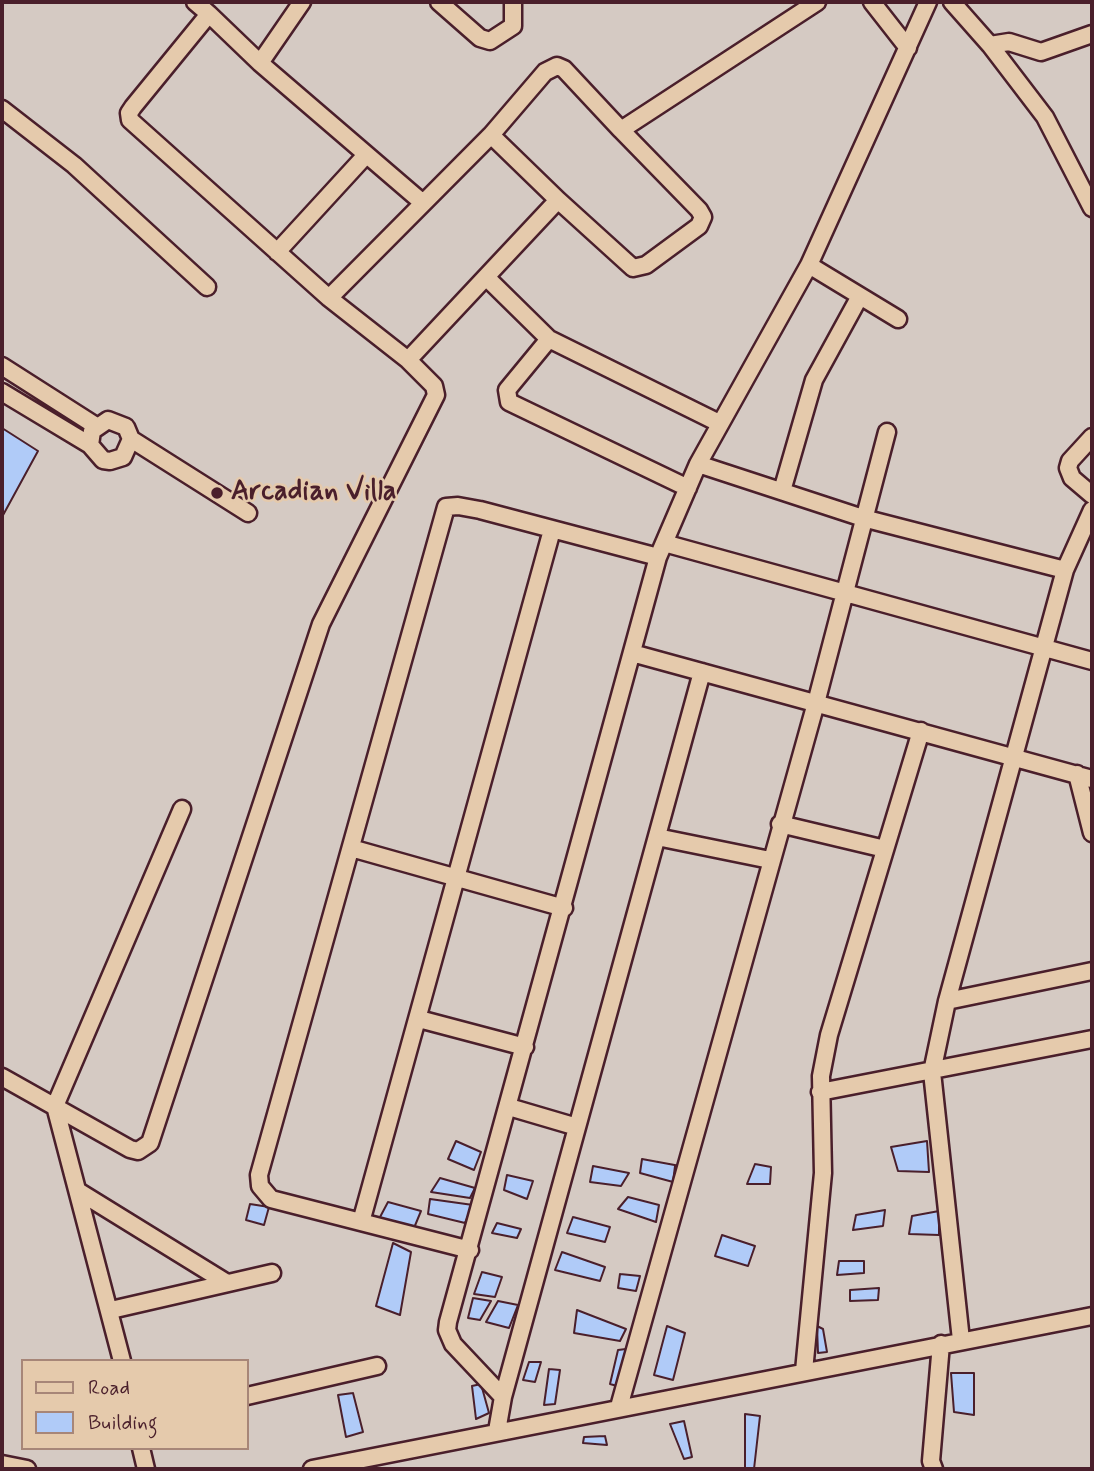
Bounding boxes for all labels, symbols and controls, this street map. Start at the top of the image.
place label: Arcadian Villa [231,476,397,510]
marker: Arcadian Villa [209,485,225,501]
legend [21,1359,248,1450]
text: Road [88,1374,130,1402]
text: Building [88,1409,158,1437]

